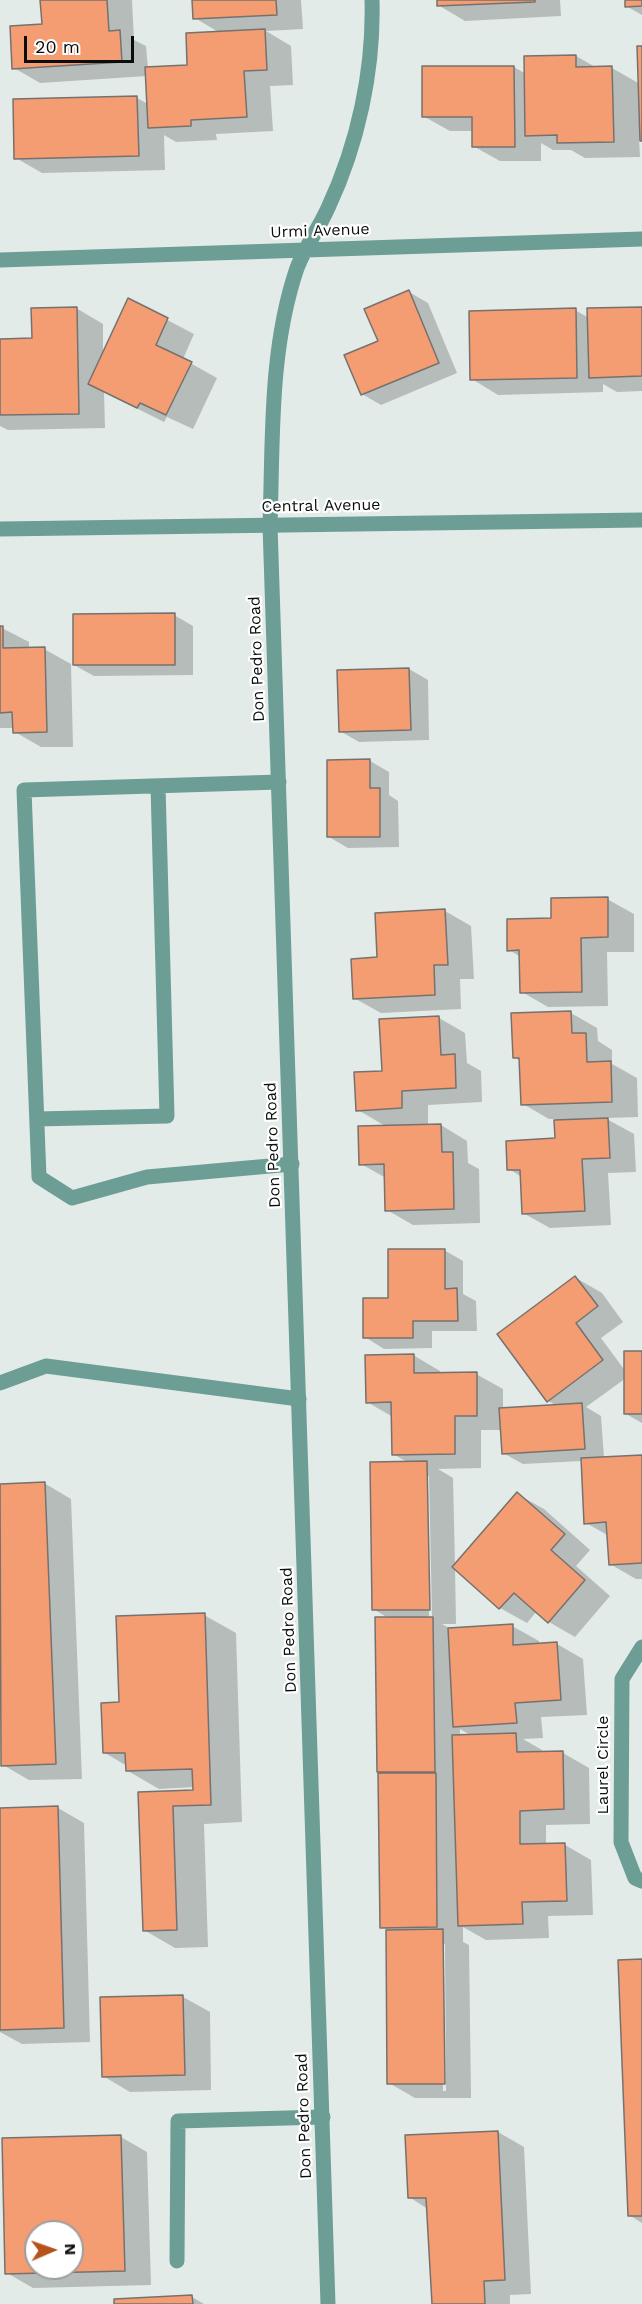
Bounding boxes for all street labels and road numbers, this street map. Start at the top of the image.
street label: Urmi Avenue [270,220,370,242]
street label: Central Avenue [261,495,381,517]
street label: Don Pedro Road [245,596,269,722]
street label: Don Pedro Road [261,1082,285,1208]
street label: Don Pedro Road [277,1567,301,1693]
street label: Laurel Circle [593,1716,613,1814]
street label: Don Pedro Road [292,2053,316,2179]

